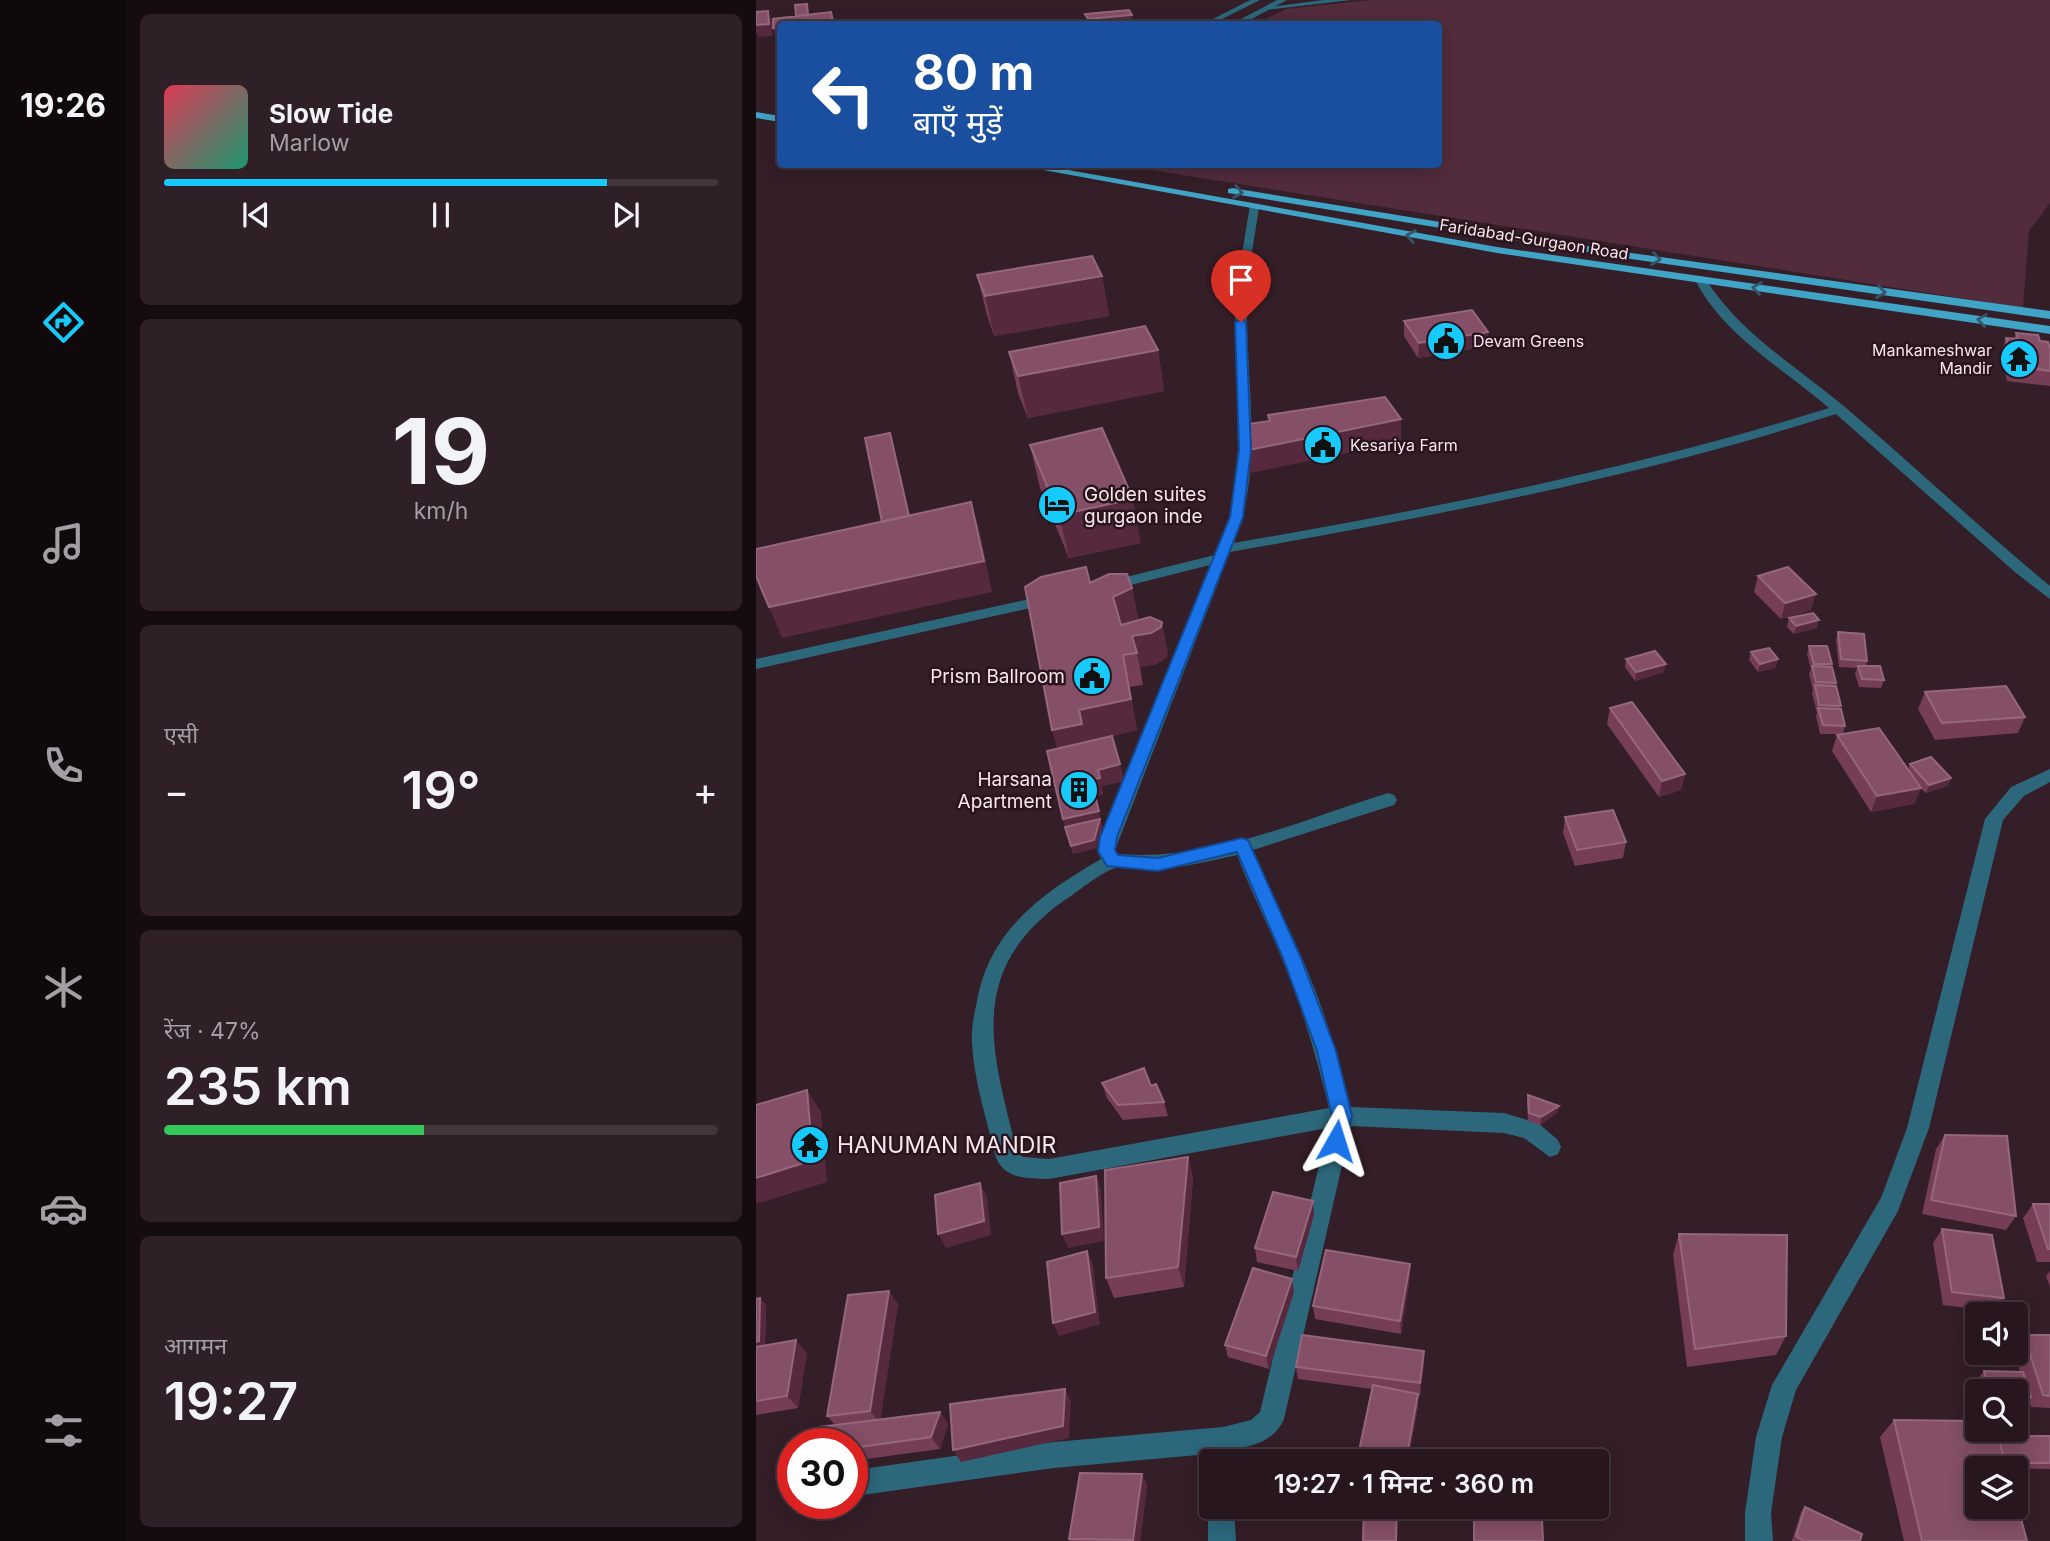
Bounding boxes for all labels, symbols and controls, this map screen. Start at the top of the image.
text: 80 m [913,43,1034,102]
icon: left [798,49,889,140]
text: 19:26 [20,86,106,125]
text: Slow Tide [269,98,393,129]
text: बाएँ मुड़ें [913,103,1003,142]
text: Marlow [269,129,349,157]
one-way arrow [1232,184,1243,199]
icon: previous [237,196,275,234]
icon: pause [422,196,460,234]
icon: next [607,196,645,234]
street label: Faridabad-Gurgaon Road [1438,214,1630,264]
one-way arrow [1405,229,1417,244]
pin [1211,250,1271,322]
one-way arrow [1650,252,1662,267]
icon: arrive [1222,261,1260,299]
one-way arrow [1751,280,1763,295]
one-way arrow [1875,284,1887,299]
icon: directions [39,298,88,347]
one-way arrow [1977,313,1988,328]
public building icon: Devam Greens [1425,320,1467,362]
place label: Devam Greens [1473,331,1584,351]
temple icon: Mankameshwar Mandir [1998,338,2040,380]
place label: Mankameshwar Mandir [1872,340,1992,378]
text: 19 [392,396,490,506]
public building icon: Kesariya Farm [1302,424,1344,466]
place label: Kesariya Farm [1350,435,1458,455]
place label: Golden suites gurgaon inde [1084,483,1206,528]
hotel icon: Golden suites gurgaon inde [1036,484,1078,526]
text: km/h [414,497,468,525]
icon: music [39,519,88,568]
public building icon: Prism Ballroom [1071,655,1113,697]
place label: Prism Ballroom [930,665,1065,688]
text: एसी [164,721,198,749]
icon: phone [39,741,88,790]
text: 19° [401,759,481,822]
text: − [164,768,189,814]
text: + [693,768,718,814]
place label: Harsana Apartment [958,768,1052,813]
building icon: Harsana Apartment [1058,769,1100,811]
icon: climate [39,963,88,1012]
text: रेंज · 47% [164,1017,261,1045]
text: 235 km [164,1055,352,1118]
position arrow [1299,1104,1373,1178]
temple icon: HANUMAN MANDIR [789,1124,831,1166]
place label: HANUMAN MANDIR [837,1131,1057,1159]
icon: car [39,1184,88,1233]
map controls [1965,1302,2028,1519]
button: sound [1965,1302,2028,1365]
text: आगमन [164,1332,227,1360]
text: 19:27 [164,1370,298,1433]
button: search [1965,1379,2028,1442]
icon: filters [39,1406,88,1455]
speed limit sign: 30 [777,1428,868,1519]
button: layers [1965,1456,2028,1519]
text: 19:27 · 1 मिनट · 360 m [1274,1468,1534,1499]

